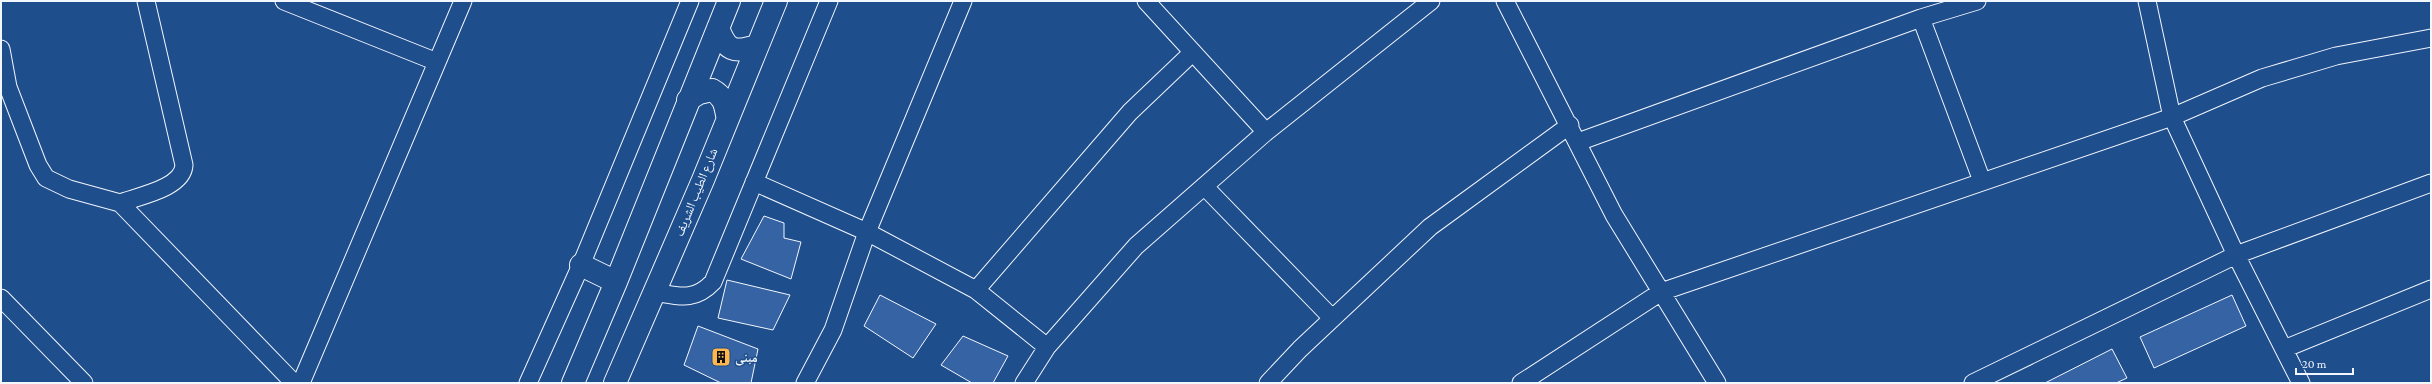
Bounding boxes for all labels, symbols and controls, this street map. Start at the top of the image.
street label: شارع الطيب الشريف [671,146,722,239]
building icon: مبنى [710,346,732,368]
place label: مبنى [735,350,758,366]
scale bar [2296,350,2353,376]
text: 20 m [2302,357,2327,371]

